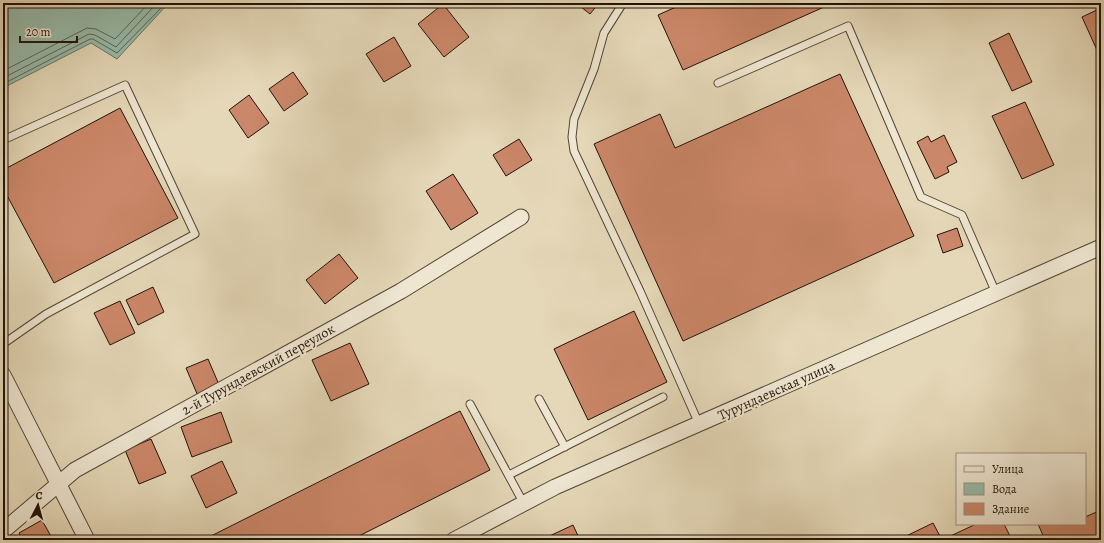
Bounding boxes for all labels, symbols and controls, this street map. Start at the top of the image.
scale bar [20,18,77,44]
text: 20 m [26,24,50,40]
street label: 2-й Турундаевский переулок [178,319,338,420]
street label: Турундаевская улица [715,356,838,425]
legend [956,453,1086,525]
text: Улица [992,461,1024,477]
text: Вода [992,481,1017,497]
north arrow [18,485,58,525]
text: С [35,488,43,503]
text: Здание [992,501,1029,517]

